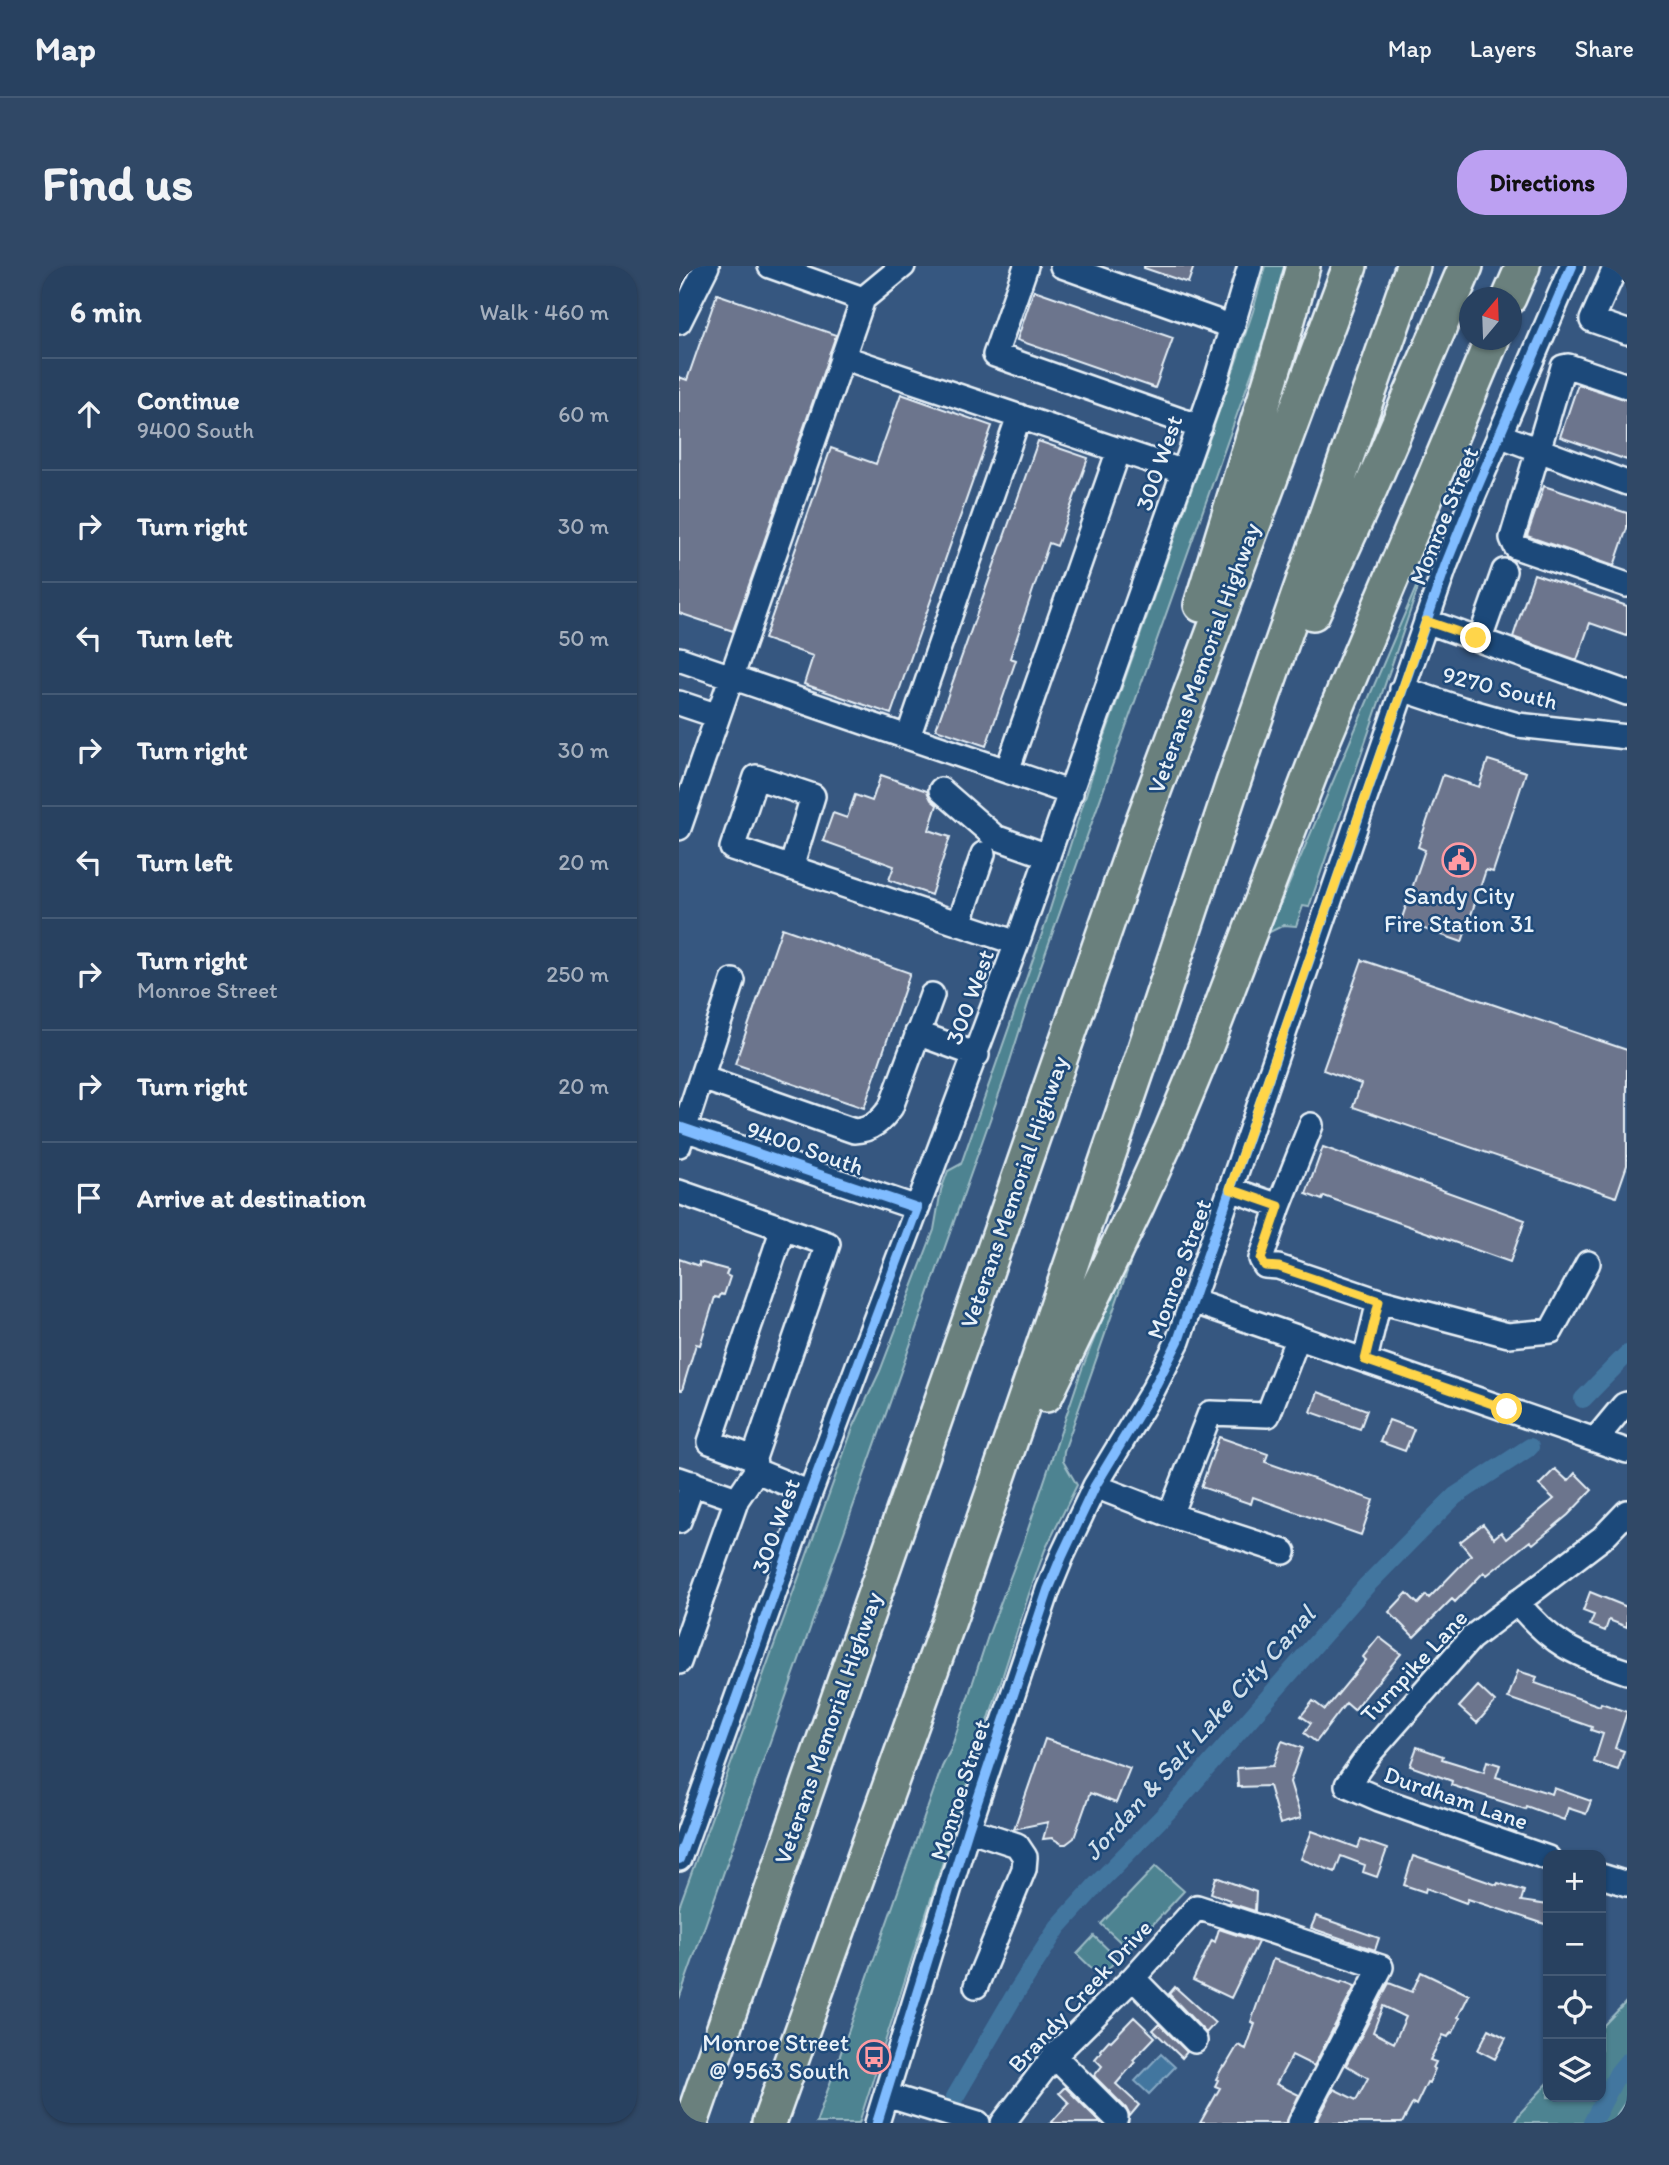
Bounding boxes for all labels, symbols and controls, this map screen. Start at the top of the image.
text: Map [35,29,96,68]
text: Map [1388,34,1432,63]
text: Layers [1470,34,1537,63]
text: Share [1575,34,1634,63]
button: Directions [1457,150,1627,215]
text: Find us [42,153,193,212]
north arrow [1459,287,1522,350]
text: 6 min [70,293,142,330]
text: Walk · 460 m [479,298,609,326]
text: Continue [137,384,240,416]
icon: ahead [70,395,108,433]
text: 60 m [558,400,609,428]
street label: 300 West [1129,411,1188,514]
text: 9400 South [137,416,254,444]
street label: Monroe Street [1403,442,1484,589]
icon: right [70,507,108,545]
text: Turn right [137,510,248,542]
text: 30 m [558,512,609,540]
street label: Veterans Memorial Highway [1141,518,1266,797]
icon: left [70,619,108,657]
text: Turn left [137,622,233,654]
route end [1460,622,1491,653]
text: 50 m [558,624,609,652]
street label: 9270 South [1440,659,1561,716]
icon: right [70,731,108,769]
text: Turn right [137,734,248,766]
text: 30 m [558,736,609,764]
public building icon: Sandy City Fire Station 31 [1440,841,1478,879]
icon: left [70,843,108,881]
text: Turn left [137,846,233,878]
text: 20 m [558,848,609,876]
place label: Sandy City Fire Station 31 [1384,881,1534,938]
text: Turn right [137,944,248,976]
street label: 300 West [939,945,1000,1048]
icon: right [70,955,108,993]
text: 250 m [546,960,609,988]
text: Monroe Street [137,976,278,1004]
street label: Veterans Memorial Highway [953,1052,1074,1332]
icon: right [70,1067,108,1105]
text: Turn right [137,1070,248,1102]
text: 20 m [558,1072,609,1100]
street label: 9400 South [743,1114,868,1181]
icon: arrive [70,1179,108,1217]
text: Arrive at destination [137,1182,366,1214]
street label: Monroe Street [1140,1195,1217,1343]
route start [1491,1393,1522,1424]
street label: 300 West [745,1474,806,1577]
street label: Veterans Memorial Highway [767,1588,888,1868]
water label: Jordan & Salt Lake City Canal [1076,1598,1323,1867]
street label: Turnpike Lane [1354,1603,1473,1728]
street label: Monroe Street [923,1716,996,1864]
street label: Durdham Lane [1380,1759,1532,1836]
map controls [1543,1850,1606,2102]
button: + [1543,1850,1606,1913]
street label: Brandy Creek Drive [1001,1913,1158,2078]
button: − [1543,1913,1606,1976]
button: locate [1543,1976,1606,2039]
place label: Monroe Street @ 9563 South [702,2028,849,2085]
bus stop icon: Monroe Street @ 9563 South [855,2038,893,2076]
button: layers [1543,2039,1606,2102]

